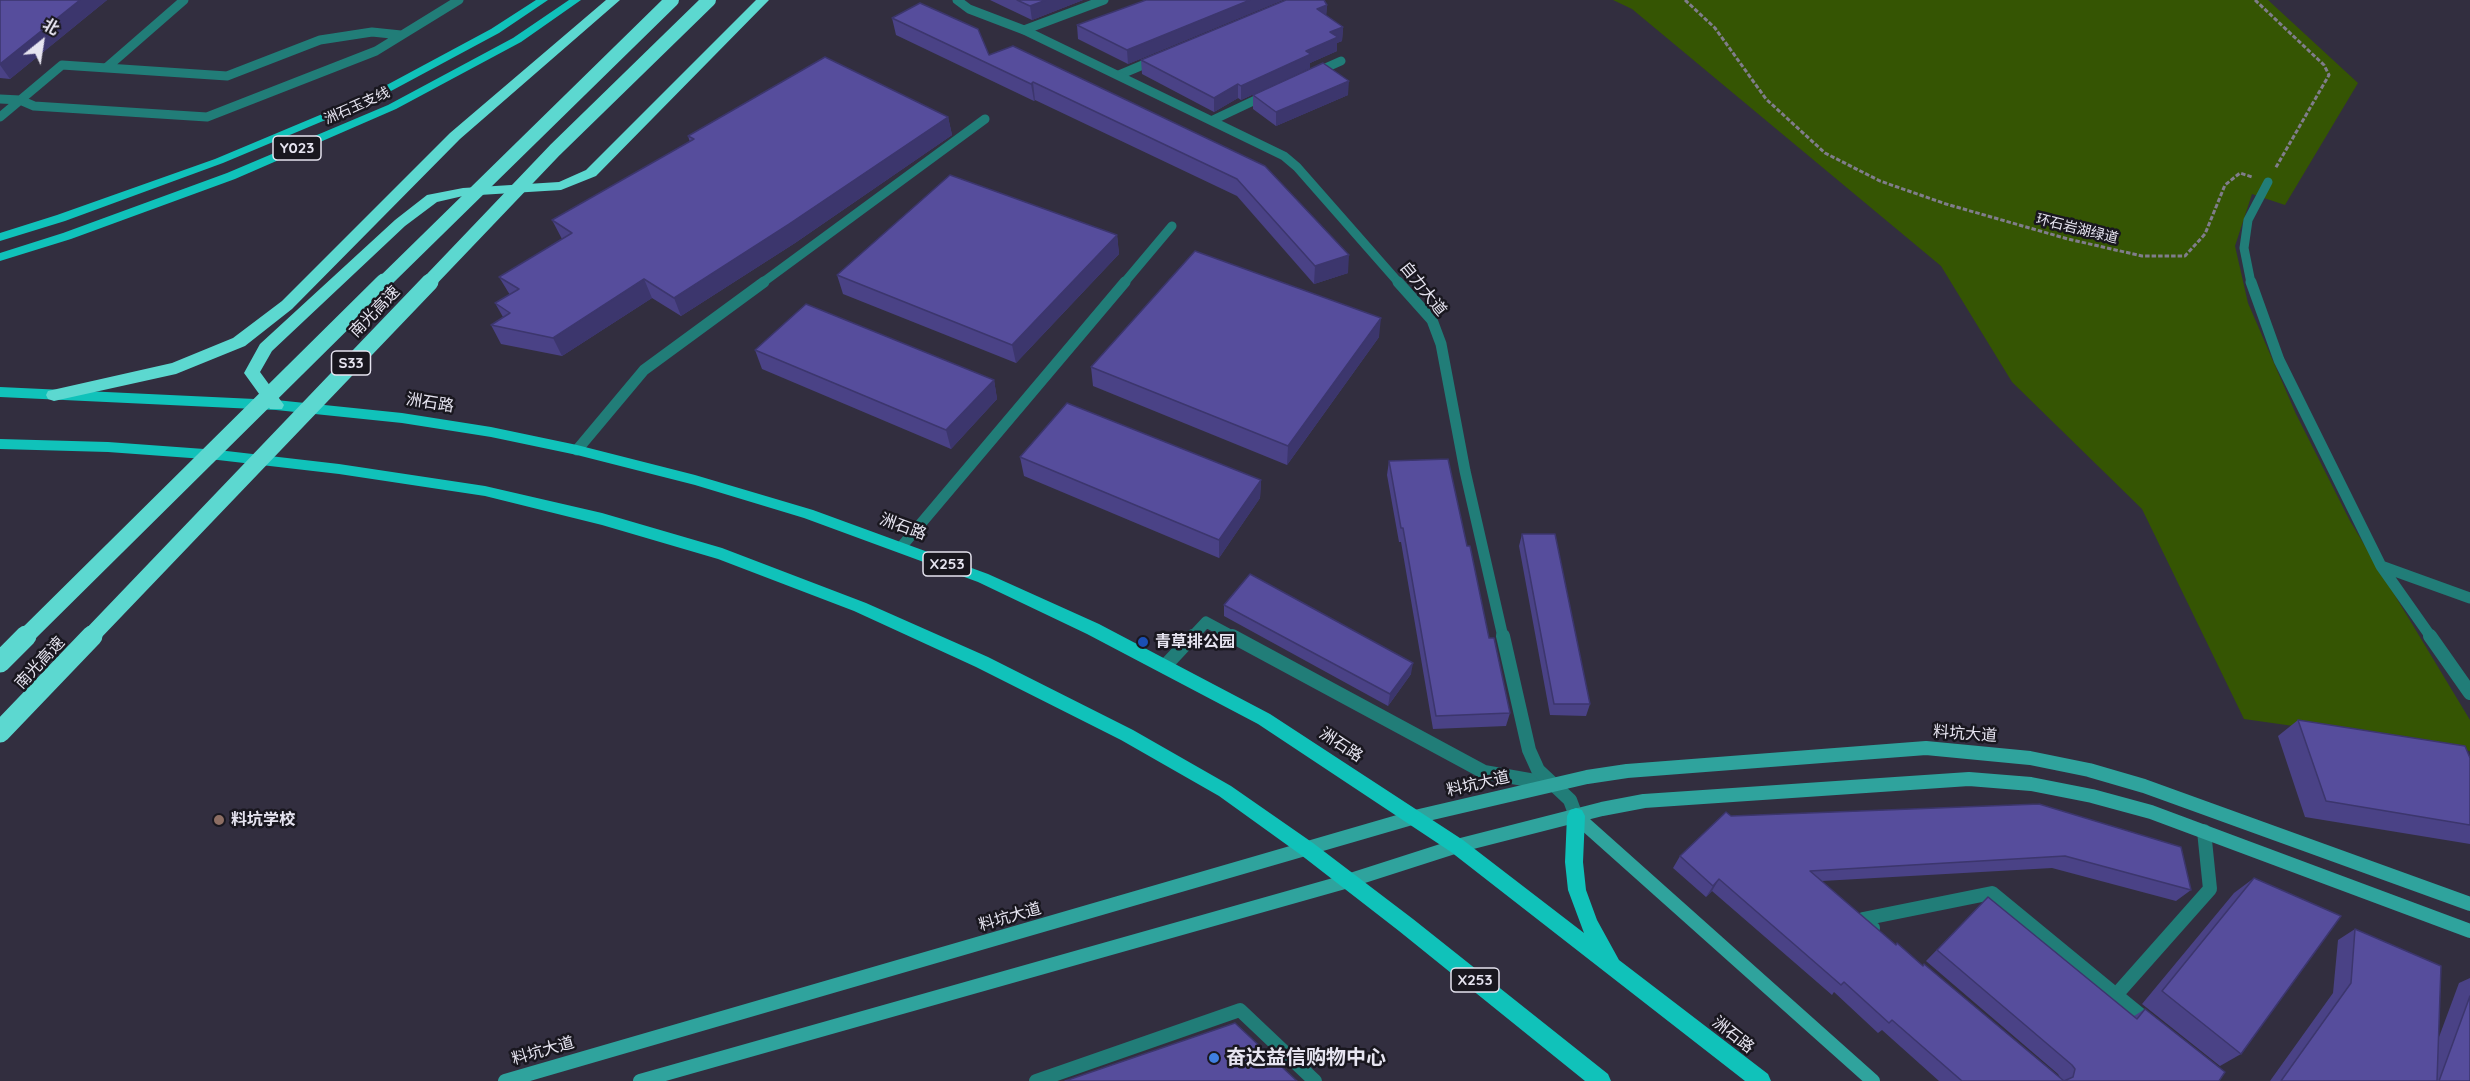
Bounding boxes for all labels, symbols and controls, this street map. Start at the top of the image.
north arrow [12,12,72,72]
text: 北 [39,14,63,39]
street label: 洲石玉支线 [322,84,392,128]
road number: Y023 [273,136,321,160]
street label: 环石岩湖绿道 [2034,211,2120,247]
street label: 自力大道 [1395,258,1451,320]
street label: 南光高速 [346,282,404,342]
road number: S33 [332,351,370,375]
street label: 洲石路 [405,390,455,416]
street label: 洲石路 [877,510,929,544]
road number: X253 [923,552,971,576]
place label: 青草排公园 [1155,632,1235,652]
street label: 南光高速 [11,633,69,693]
marker: 青草排公园 [1136,635,1150,649]
street label: 料坑大道 [1932,722,1998,746]
street label: 洲石路 [1316,724,1366,766]
street label: 料坑大道 [1445,767,1511,801]
place label: 料坑学校 [231,810,295,830]
marker: 料坑学校 [212,813,226,827]
street label: 料坑大道 [977,899,1043,935]
road number: X253 [1451,968,1499,992]
street label: 洲石路 [1708,1013,1758,1057]
street label: 料坑大道 [510,1033,576,1069]
place label: 奋达益信购物中心 [1226,1046,1386,1070]
marker: 奋达益信购物中心 [1207,1051,1221,1065]

